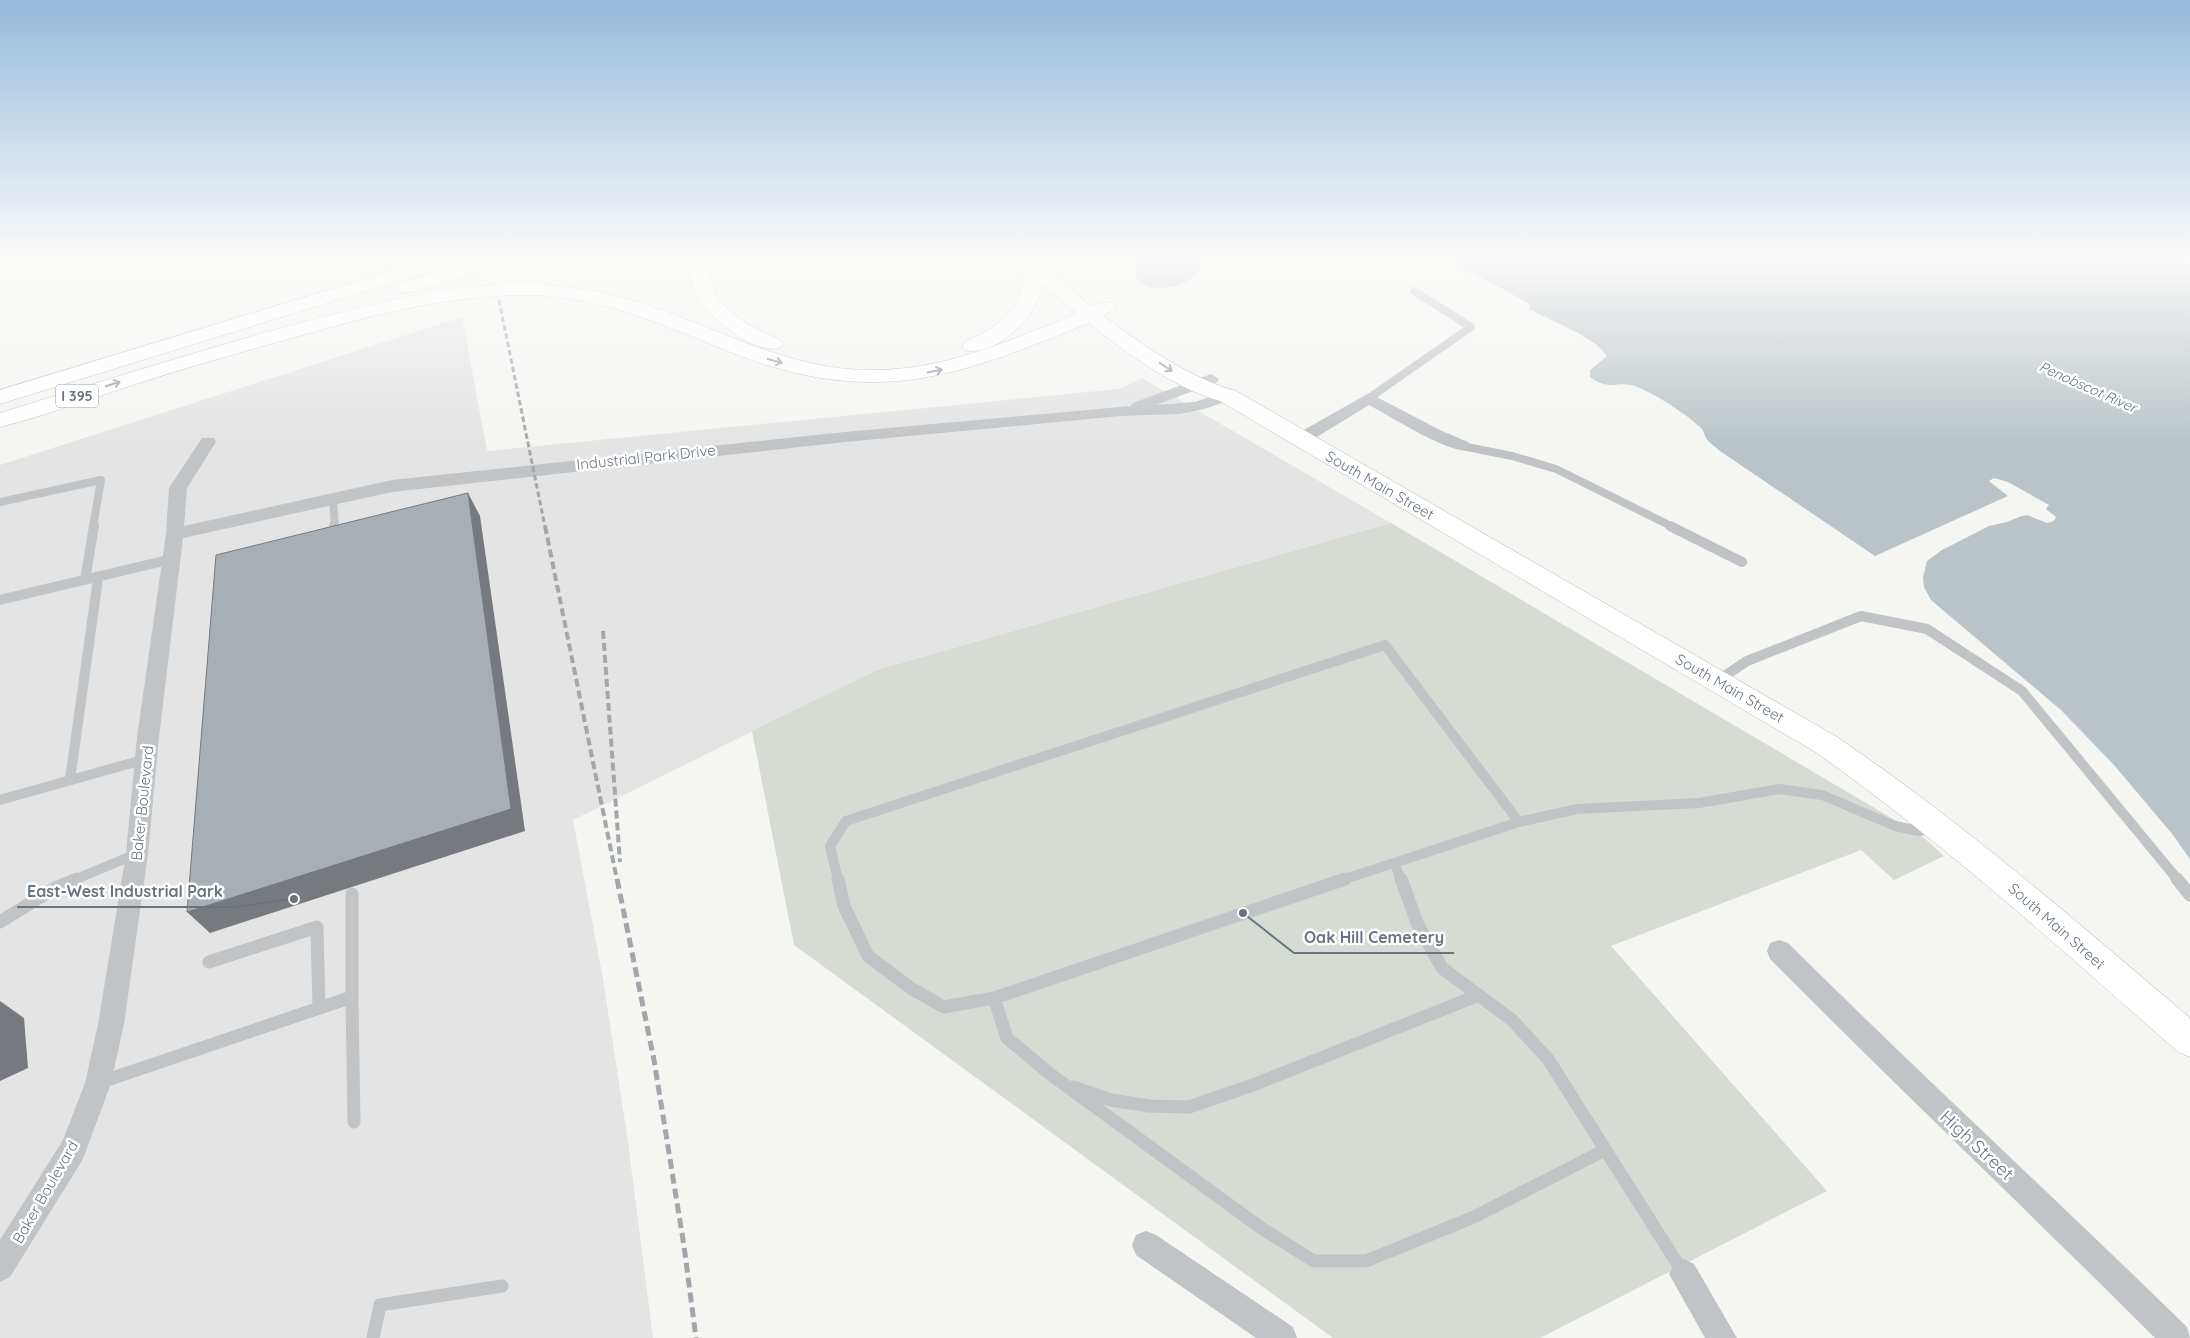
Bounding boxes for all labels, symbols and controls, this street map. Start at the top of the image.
one-way arrow [767,356,783,366]
water label: Penobscot River [2036,357,2141,417]
one-way arrow [1158,362,1172,372]
one-way arrow [927,365,943,375]
one-way arrow [105,379,121,389]
road number: I 395 [56,384,98,408]
street label: Industrial Park Drive [575,440,717,474]
street label: South Main Street [1322,446,1438,524]
street label: South Main Street [1672,649,1788,727]
street label: Baker Boulevard [127,745,157,861]
callout: East-West Industrial Park [17,876,233,907]
street label: South Main Street [2005,879,2109,973]
text: East-West Industrial Park [27,881,223,901]
callout: Oak Hill Cemetery [1294,922,1454,953]
text: Oak Hill Cemetery [1304,927,1444,947]
street label: High Street [1935,1105,2019,1185]
street label: Baker Boulevard [8,1137,82,1247]

